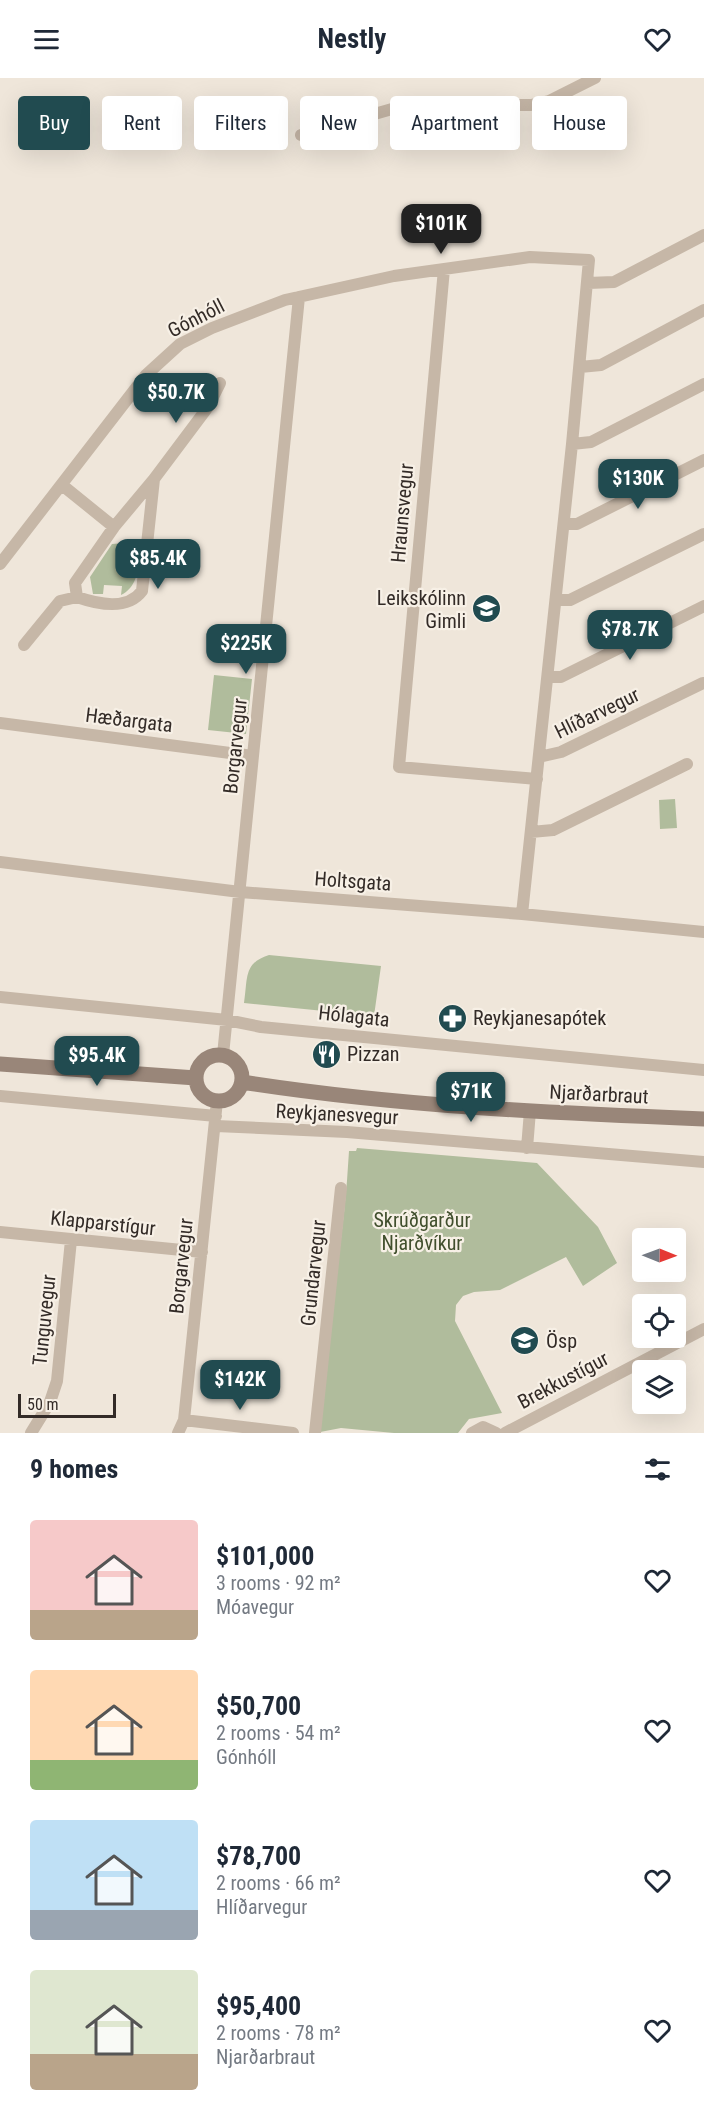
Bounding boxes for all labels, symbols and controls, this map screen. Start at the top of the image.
icon: menu [30,23,63,56]
text: Nestly [318,23,386,55]
icon: heart [641,23,674,56]
chip: Buy [18,96,90,150]
chip: Rent [102,96,182,150]
chip: Filters [194,96,288,150]
chip: New [300,96,378,150]
chip: Apartment [390,96,520,150]
chip: House [532,96,627,150]
pin: $101K [399,204,483,255]
text: $101K [415,211,467,235]
street label: Gónhóll [164,294,228,342]
pin: $50.7K [127,373,225,424]
text: $50.7K [147,380,205,404]
pin: $130K [596,459,680,510]
street label: Hraunsvegur [386,462,418,564]
text: $130K [612,466,664,490]
pin: $85.4K [109,539,207,590]
text: $85.4K [129,546,187,570]
place label: Leikskólinn Gimli [377,586,466,633]
school or university icon: Leikskólinn Gimli [471,593,503,625]
pin: $78.7K [581,610,679,661]
text: $78.7K [601,617,659,641]
pin: $225K [204,624,288,675]
text: $225K [220,631,272,655]
street label: Hlíðarvegur [551,682,643,744]
street label: Borgarvegur [218,697,252,795]
street label: Hæðargata [84,703,174,737]
street label: Holtsgata [314,866,392,896]
street label: Hólagata [317,1000,391,1032]
pharmacy icon: Reykjanesapótek [436,1002,468,1034]
place label: Reykjanesapótek [473,1006,606,1030]
pin: $95.4K [48,1036,146,1087]
restaurant icon: Pizzan [310,1038,342,1070]
place label: Pizzan [347,1042,400,1066]
text: $95.4K [68,1043,126,1067]
pin: $71K [435,1072,507,1123]
text: $71K [450,1079,492,1103]
street label: Njarðarbraut [549,1079,649,1109]
street label: Reykjanesvegur [275,1099,399,1129]
street label: Klapparstígur [49,1206,157,1240]
park label: Skrúðgarður Njarðvíkur [374,1208,471,1255]
street label: Borgarvegur [164,1217,198,1315]
street label: Grundarvegur [296,1219,330,1327]
north arrow [632,1228,686,1282]
map controls [632,1228,686,1414]
street label: Tunguvegur [27,1273,61,1367]
button: locate [632,1294,686,1348]
school or university icon: Ösp [509,1325,541,1357]
place label: Ösp [546,1329,577,1353]
street label: Brekkustígur [514,1346,612,1414]
pin: $142K [198,1360,282,1411]
button: layers [632,1360,686,1414]
text: $142K [214,1367,266,1391]
scale bar [18,1391,116,1418]
text: 50 m [27,1395,59,1414]
icon: filters [641,1453,674,1486]
text: 9 homes [30,1454,118,1484]
text: $101,000 [216,1541,314,1571]
icon: home [78,1544,150,1616]
icon: heart [641,1564,674,1597]
text: 3 rooms · 92 m² [216,1571,341,1595]
text: Móavegur [216,1595,294,1619]
text: $50,700 [216,1691,301,1721]
icon: home [78,1694,150,1766]
icon: heart [641,1714,674,1747]
text: 2 rooms · 54 m² [216,1721,341,1745]
text: Gónhóll [216,1745,276,1769]
text: $78,700 [216,1841,301,1871]
icon: home [78,1844,150,1916]
icon: heart [641,1864,674,1897]
text: 2 rooms · 66 m² [216,1871,341,1895]
text: Hlíðarvegur [216,1895,307,1919]
text: $95,400 [216,1991,301,2021]
icon: home [78,1994,150,2066]
icon: heart [641,2014,674,2047]
text: 2 rooms · 78 m² [216,2021,341,2045]
text: Njarðarbraut [216,2045,315,2069]

